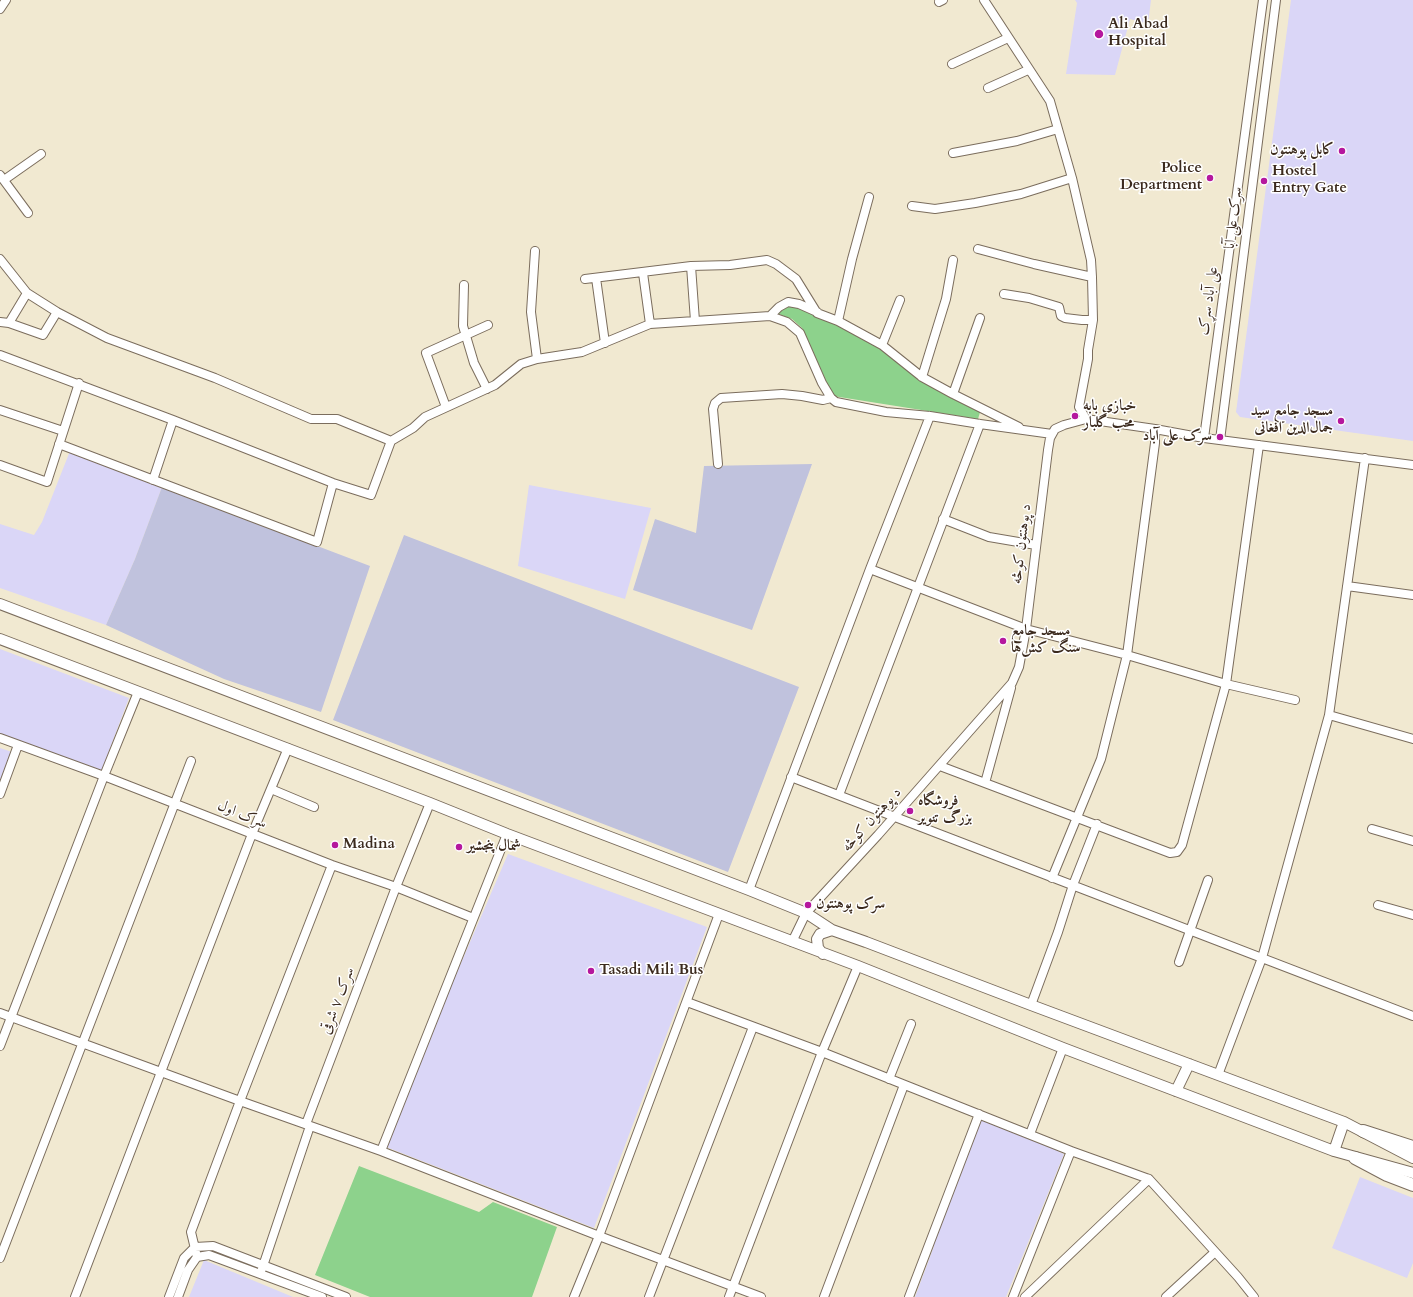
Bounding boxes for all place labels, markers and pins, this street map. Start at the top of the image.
place label: Ali Abad Hospital [1108,16,1168,51]
marker: Ali Abad Hospital [1093,28,1105,40]
place label: کابل پوهنتون [1270,142,1334,160]
marker: کابل پوهنتون [1337,146,1347,156]
place label: Police Department [1120,160,1202,195]
place label: Hostel Entry Gate [1272,163,1347,198]
marker: Police Department [1205,173,1215,183]
marker: Hostel Entry Gate [1259,176,1269,186]
place label: خبازی بابه محب گلبار [1083,398,1136,433]
place label: مسجد جامع سید جمال‌الدین افغانی [1251,403,1333,438]
marker: خبازی بابه محب گلبار [1070,411,1080,421]
marker: مسجد جامع سید جمال‌الدین افغانی [1336,416,1346,426]
place label: سرک علی آباد [1143,428,1212,446]
marker: سرک علی آباد [1215,432,1225,442]
place label: مسجد جامع سنگ کش‌ها [1011,623,1080,658]
marker: مسجد جامع سنگ کش‌ها [998,636,1008,646]
place label: فروشگاه بزرگ تنویر [918,793,972,828]
marker: فروشگاه بزرگ تنویر [905,806,915,816]
place label: Madina [343,836,395,854]
place label: شمال پنجشیر [467,838,521,856]
marker: Madina [330,840,340,850]
marker: شمال پنجشیر [454,842,464,852]
place label: سرک پوهنتون [816,896,885,914]
marker: سرک پوهنتون [803,900,813,910]
place label: Tasadi Mili Bus [599,962,703,980]
marker: Tasadi Mili Bus [586,966,596,976]

